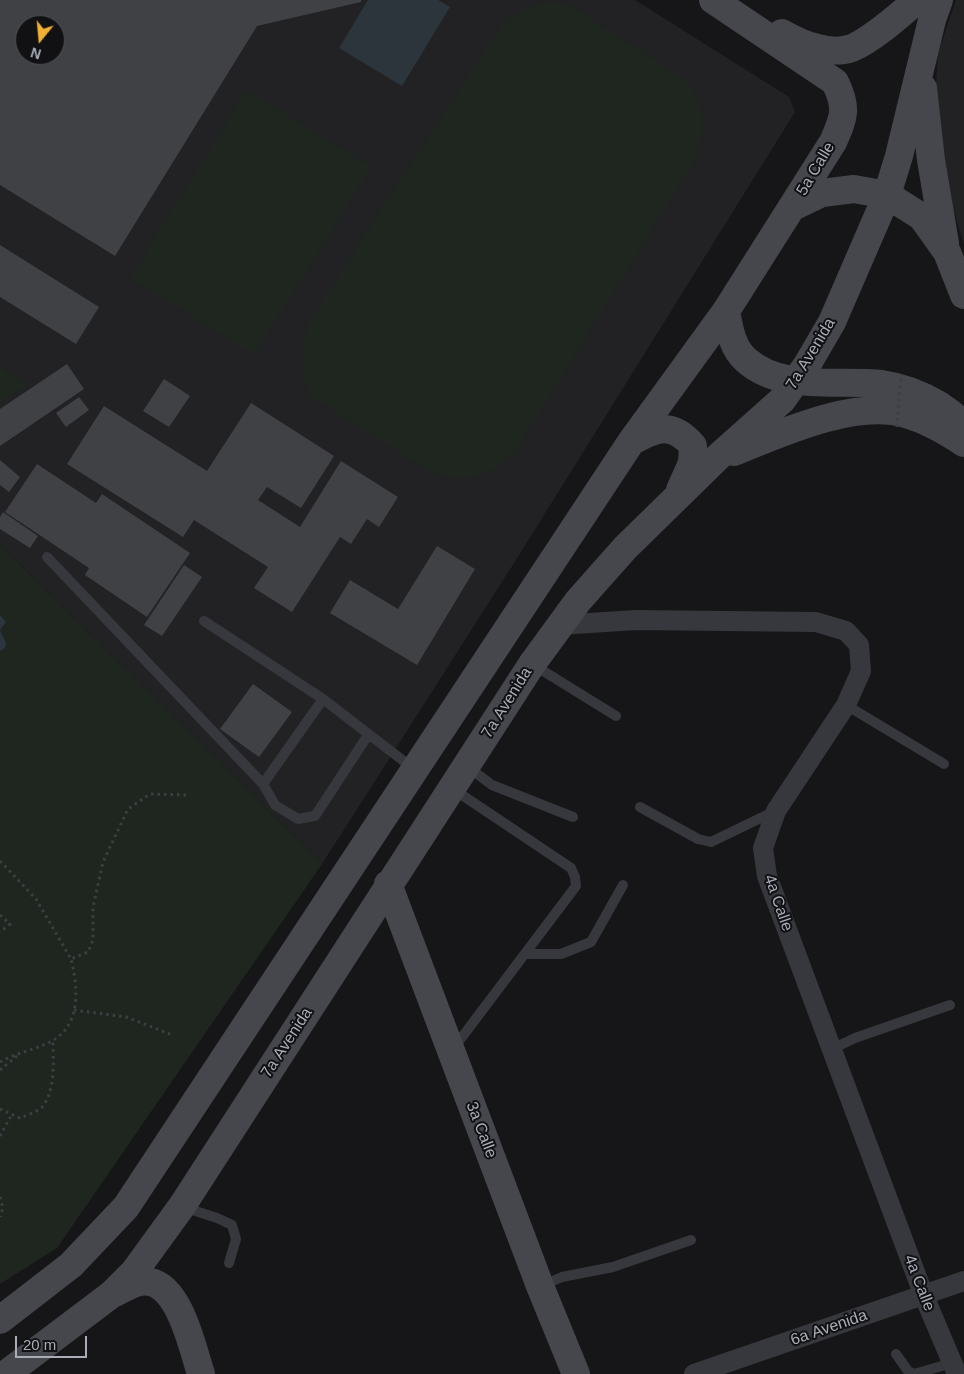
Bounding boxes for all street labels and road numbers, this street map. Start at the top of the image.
street label: 5a Calle [793,139,839,199]
street label: 7a Avenida [782,315,840,393]
street label: 7a Avenida [478,664,536,742]
street label: 4a Calle [759,872,797,934]
street label: 7a Avenida [257,1004,317,1082]
street label: 3a Calle [462,1099,500,1161]
street label: 4a Calle [900,1252,938,1314]
street label: 6a Avenida [788,1306,870,1350]

